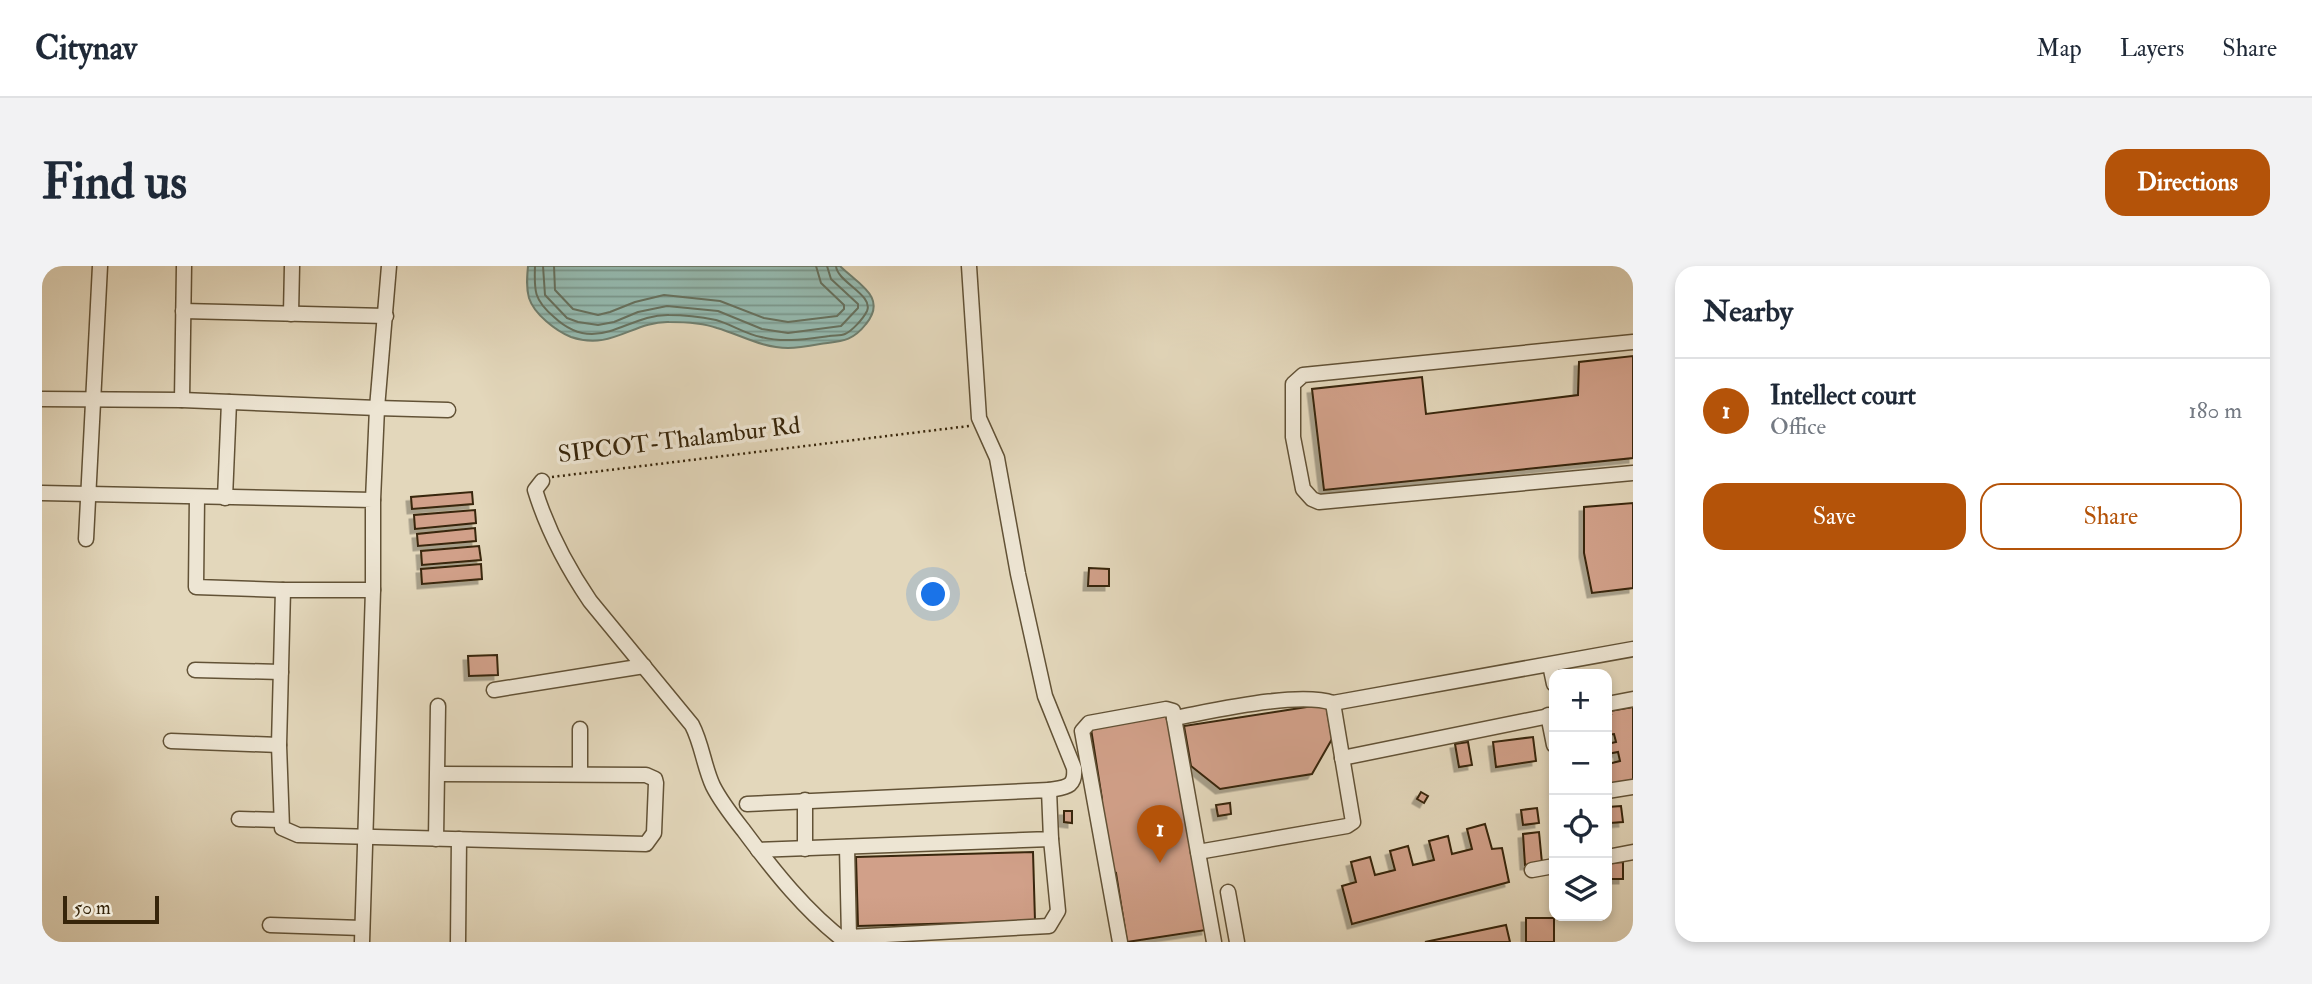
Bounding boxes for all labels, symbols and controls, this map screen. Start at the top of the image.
text: Citynav [35,28,137,69]
text: Map [2037,33,2082,64]
text: Layers [2120,33,2184,64]
text: Share [2222,33,2277,64]
button: Directions [2105,149,2270,216]
text: Find us [42,152,187,213]
text: Nearby [1703,293,1793,330]
text: Intellect court [1770,380,1916,412]
text: 1 [1722,396,1730,425]
text: 180 m [2189,396,2242,425]
street label: SIPCOT-Thalambur Rd [556,410,802,470]
text: Office [1770,412,1826,441]
button: Save [1703,483,1966,550]
button: Share [1980,483,2242,550]
your location [916,577,950,611]
map controls [1549,669,1612,921]
button: + [1549,669,1612,732]
button: − [1549,732,1612,795]
button: locate [1549,795,1612,858]
pin: 1 [1137,805,1183,863]
button: layers [1549,858,1612,921]
scale bar [63,893,159,925]
text: 50 m [74,896,111,920]

